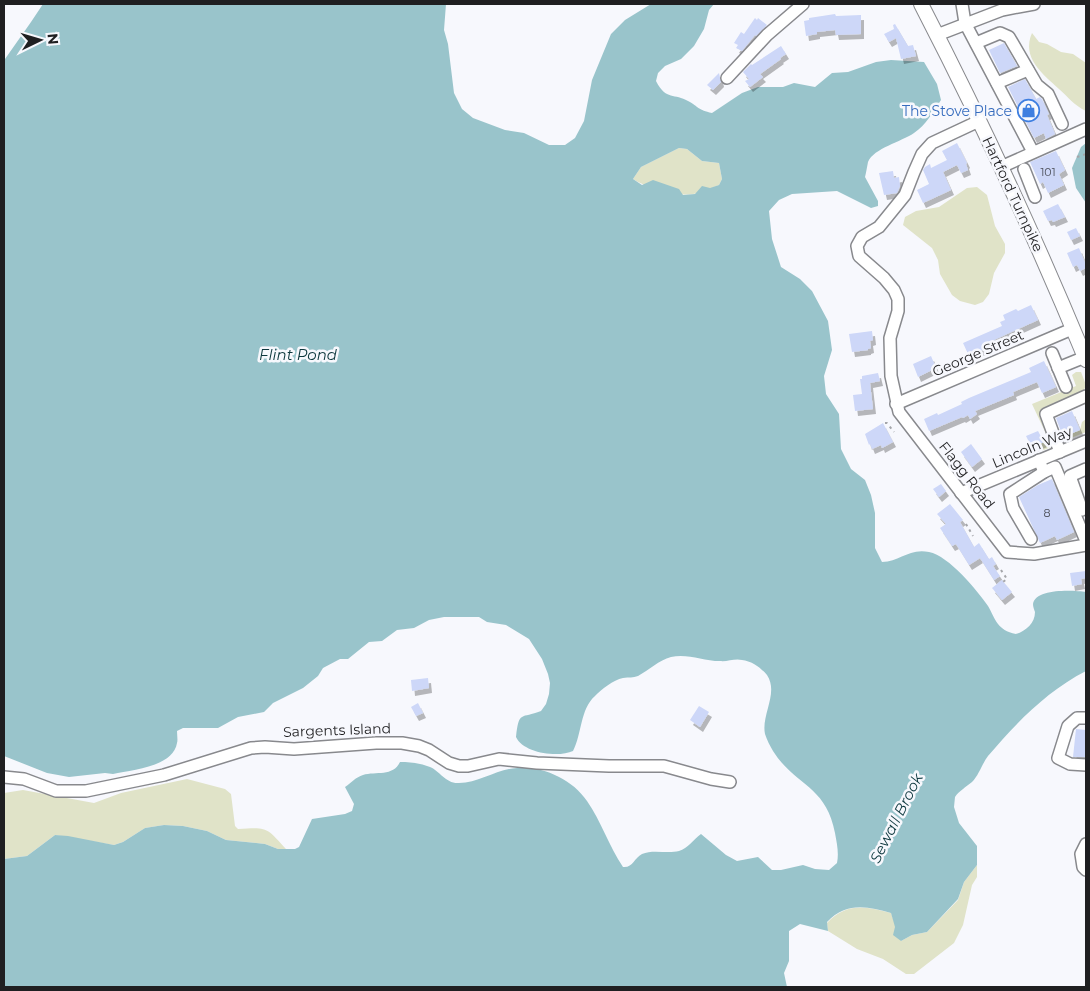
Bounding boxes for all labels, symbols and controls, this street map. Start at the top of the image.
north arrow [15,15,65,65]
text: N [43,32,62,45]
shop icon: The Stove Place [1016,99,1040,123]
place label: The Stove Place [902,102,1012,120]
street label: Hartford Turnpike [978,133,1048,255]
house number: 101 [1040,165,1056,179]
street label: George Street [930,326,1027,380]
water label: Flint Pond [259,345,338,364]
street label: Lincoln Way [989,422,1075,472]
street label: Flagg Road [935,438,999,512]
house number: 8 [1043,506,1051,520]
street label: Sargents Island [283,719,391,741]
water label: Sewall Brook [865,769,927,866]

